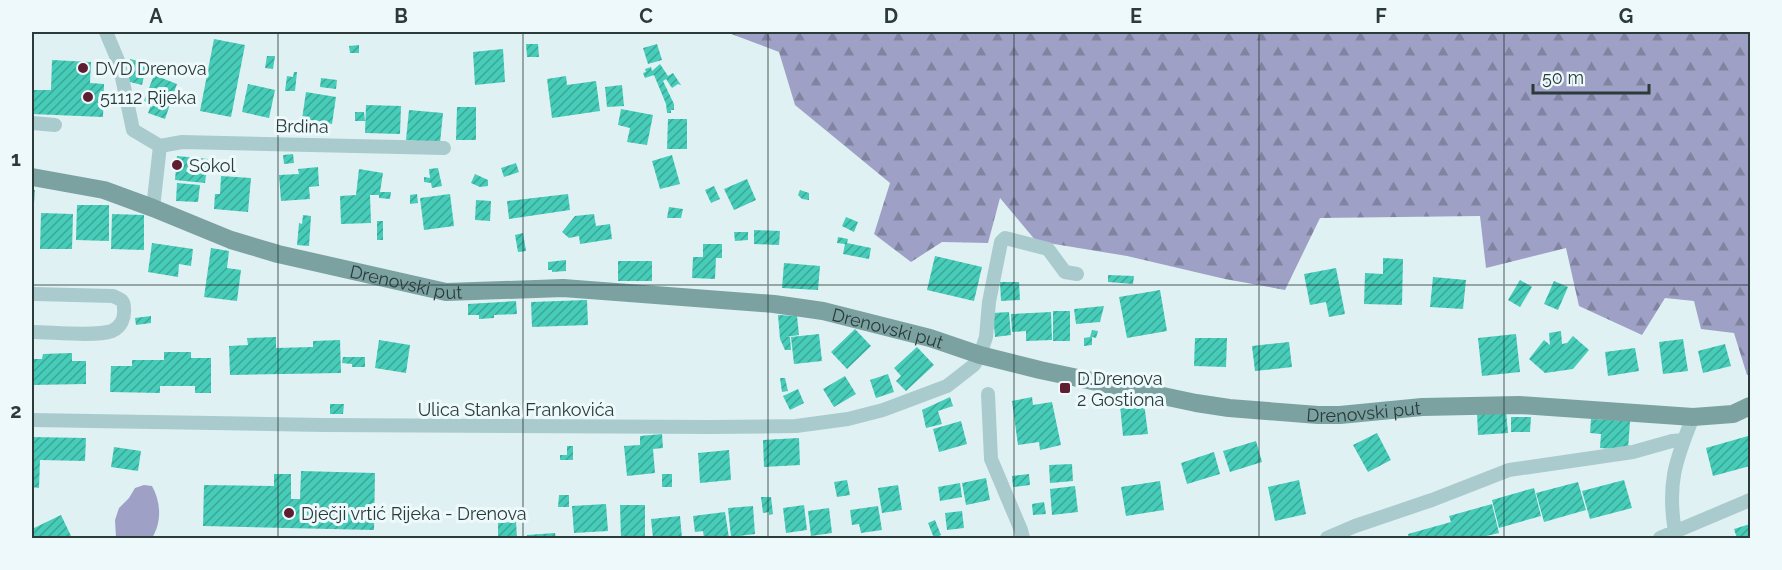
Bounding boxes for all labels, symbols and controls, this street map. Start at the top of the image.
text: A [149,4,163,28]
text: B [394,4,408,28]
text: C [639,4,653,28]
text: D [884,4,898,28]
text: E [1130,4,1142,28]
text: F [1375,4,1387,28]
text: G [1619,4,1633,28]
scale bar [1533,57,1648,95]
place label: DVD Drenova [95,58,207,79]
marker: DVD Drenova [76,61,90,75]
text: 50 m [1542,67,1584,88]
place label: 51112 Rijeka [100,87,196,108]
marker: 51112 Rijeka [81,90,95,104]
street label: Brdina [275,115,329,137]
text: 1 [11,147,21,171]
place label: Sokol [189,155,235,176]
marker: Sokol [170,158,184,172]
street label: Drenovski put [348,260,463,303]
street label: Drenovski put [830,303,946,352]
place label: D.Drenova 2 Gostiona [1077,368,1164,410]
marker: D.Drenova 2 Gostiona [1058,381,1072,395]
street label: Drenovski put [1306,397,1422,426]
text: 2 [10,399,22,423]
street label: Ulica Stanka Frankovića [418,399,614,420]
place label: Dječji vrtić Rijeka - Drenova [301,503,527,524]
marker: Dječji vrtić Rijeka - Drenova [282,506,296,520]

